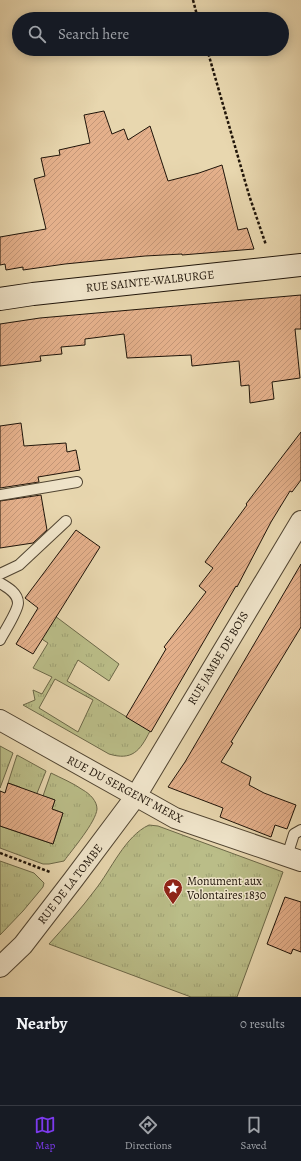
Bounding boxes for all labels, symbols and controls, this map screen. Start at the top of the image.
search box [12,12,289,56]
icon: search [26,23,48,45]
text: Search here [58,24,129,44]
street label: RUE SAINTE-WALBURGE [85,266,215,296]
street label: RUE JAMBE DE BOIS [184,608,252,708]
street label: RUE DU SERGENT MERX [64,752,186,826]
street label: RUE DE LA TOMBE [34,841,106,927]
place label: Monument aux Volontaires 1830 [186,873,266,903]
place icon: Monument aux Volontaires 1830 [162,877,184,905]
text: Nearby [16,1012,67,1035]
text: 0 results [240,1015,285,1032]
tab: Map [34,1114,56,1153]
tab: Directions [125,1114,172,1153]
tab: Saved [241,1114,267,1153]

